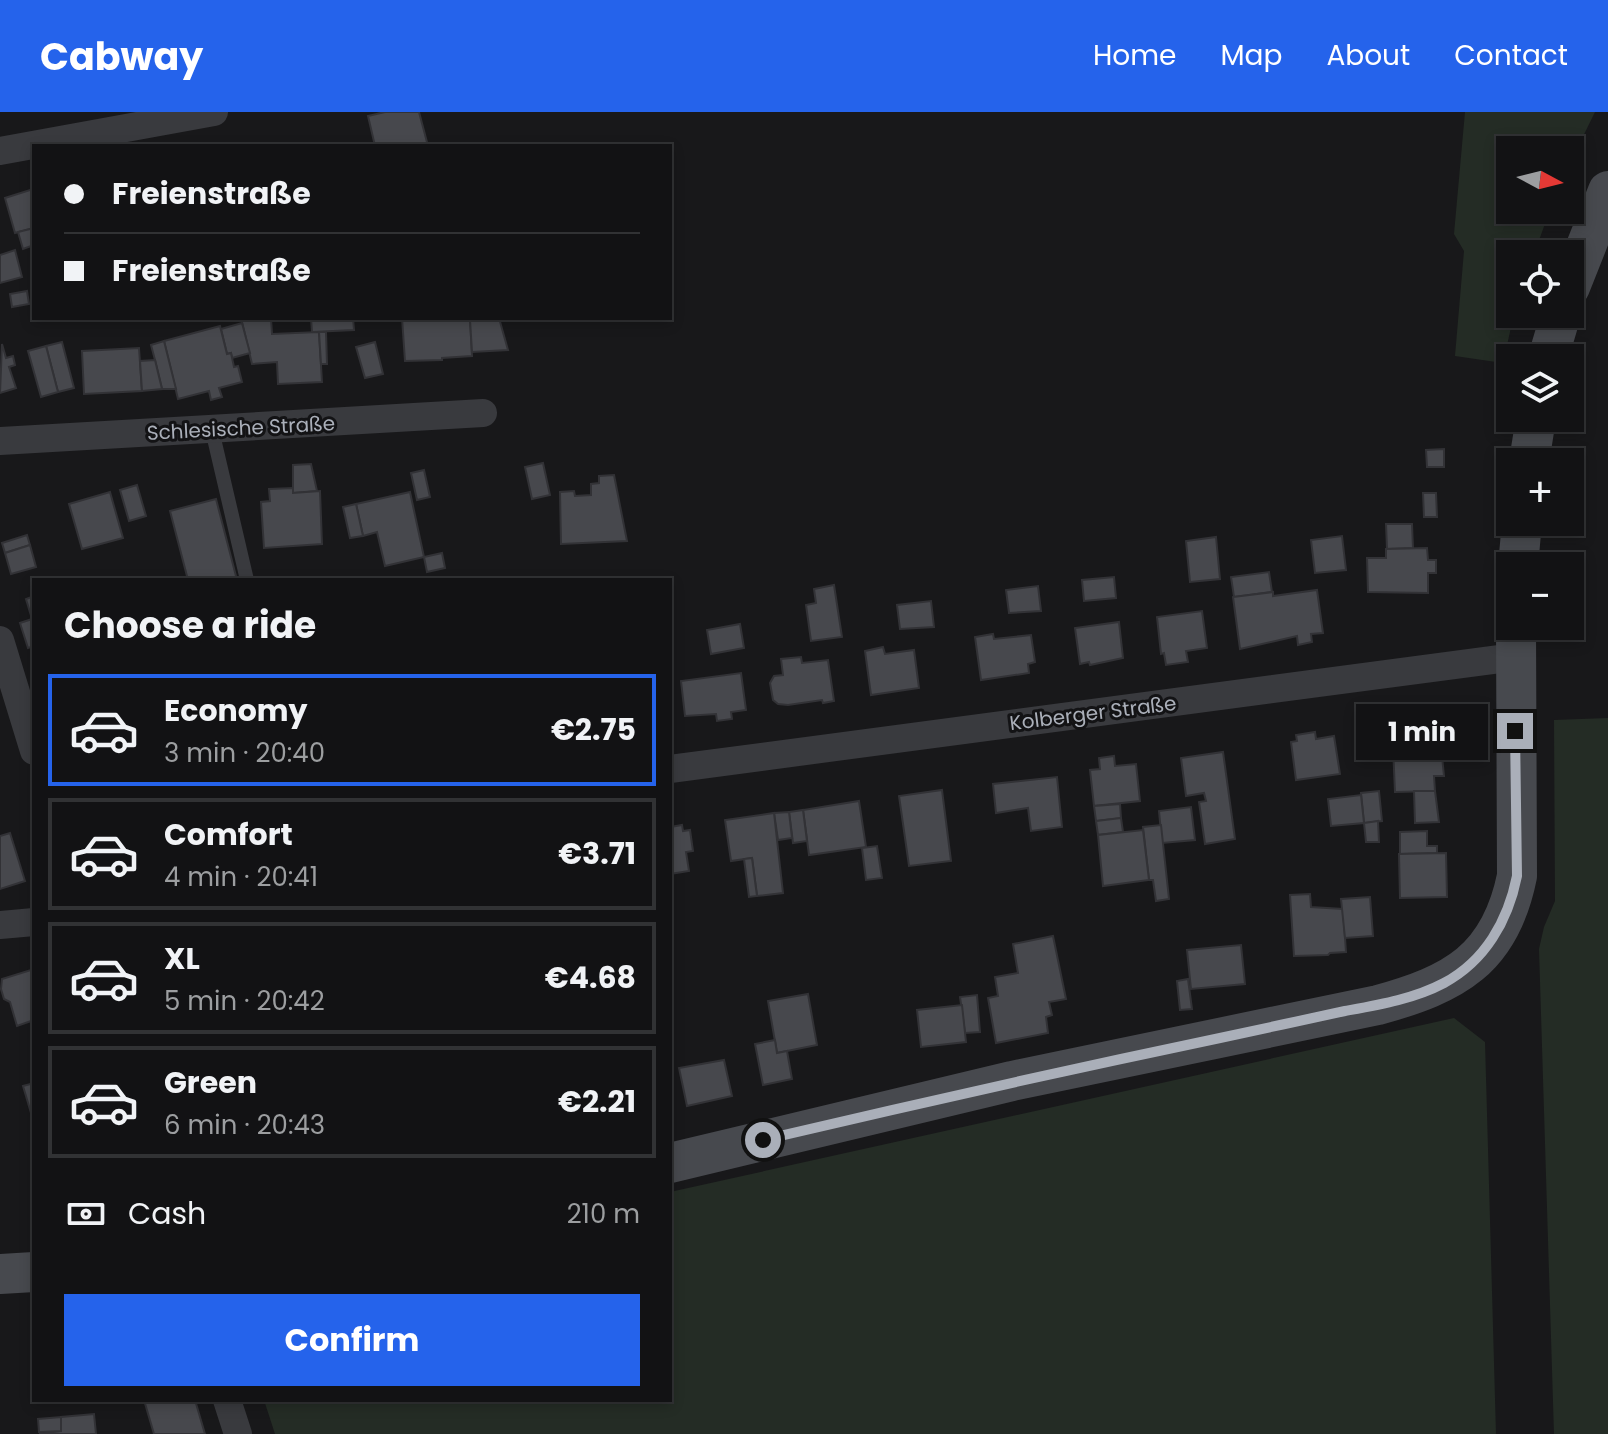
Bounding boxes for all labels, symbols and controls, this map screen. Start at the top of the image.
text: Cabway [40,30,203,83]
text: Home [1093,36,1176,75]
text: Map [1220,36,1282,75]
text: About [1326,36,1410,75]
text: Contact [1454,36,1568,75]
north arrow [1496,136,1584,224]
map controls [1496,136,1584,640]
text: Freienstraße [112,172,311,215]
button: locate [1496,240,1584,328]
text: Freienstraße [112,249,311,292]
button: layers [1496,344,1584,432]
street label: Schlesische Straße [146,409,336,447]
button: + [1496,448,1584,536]
button: − [1496,552,1584,640]
text: Choose a ride [64,600,316,651]
text: Economy [164,689,308,732]
street label: Kolberger Straße [1008,689,1178,737]
icon: car [68,694,140,766]
callout: 1 min [1355,703,1487,759]
text: €2.75 [551,708,636,751]
route end [1497,713,1533,749]
text: 1 min [1388,714,1456,750]
text: 3 min · 20:40 [164,735,325,771]
text: Comfort [164,813,293,856]
icon: car [68,818,140,890]
text: €3.71 [558,832,636,875]
text: 4 min · 20:41 [164,859,318,895]
text: XL [164,937,200,980]
icon: car [68,942,140,1014]
text: €4.68 [545,956,636,999]
text: 5 min · 20:42 [164,983,325,1019]
text: Green [164,1061,257,1104]
icon: car [68,1066,140,1138]
text: €2.21 [558,1080,636,1123]
text: 6 min · 20:43 [164,1107,325,1143]
route start [745,1122,781,1158]
icon: cash [64,1192,108,1236]
text: Cash [128,1192,206,1235]
text: 210 m [567,1196,640,1232]
button: Confirm [64,1294,640,1386]

